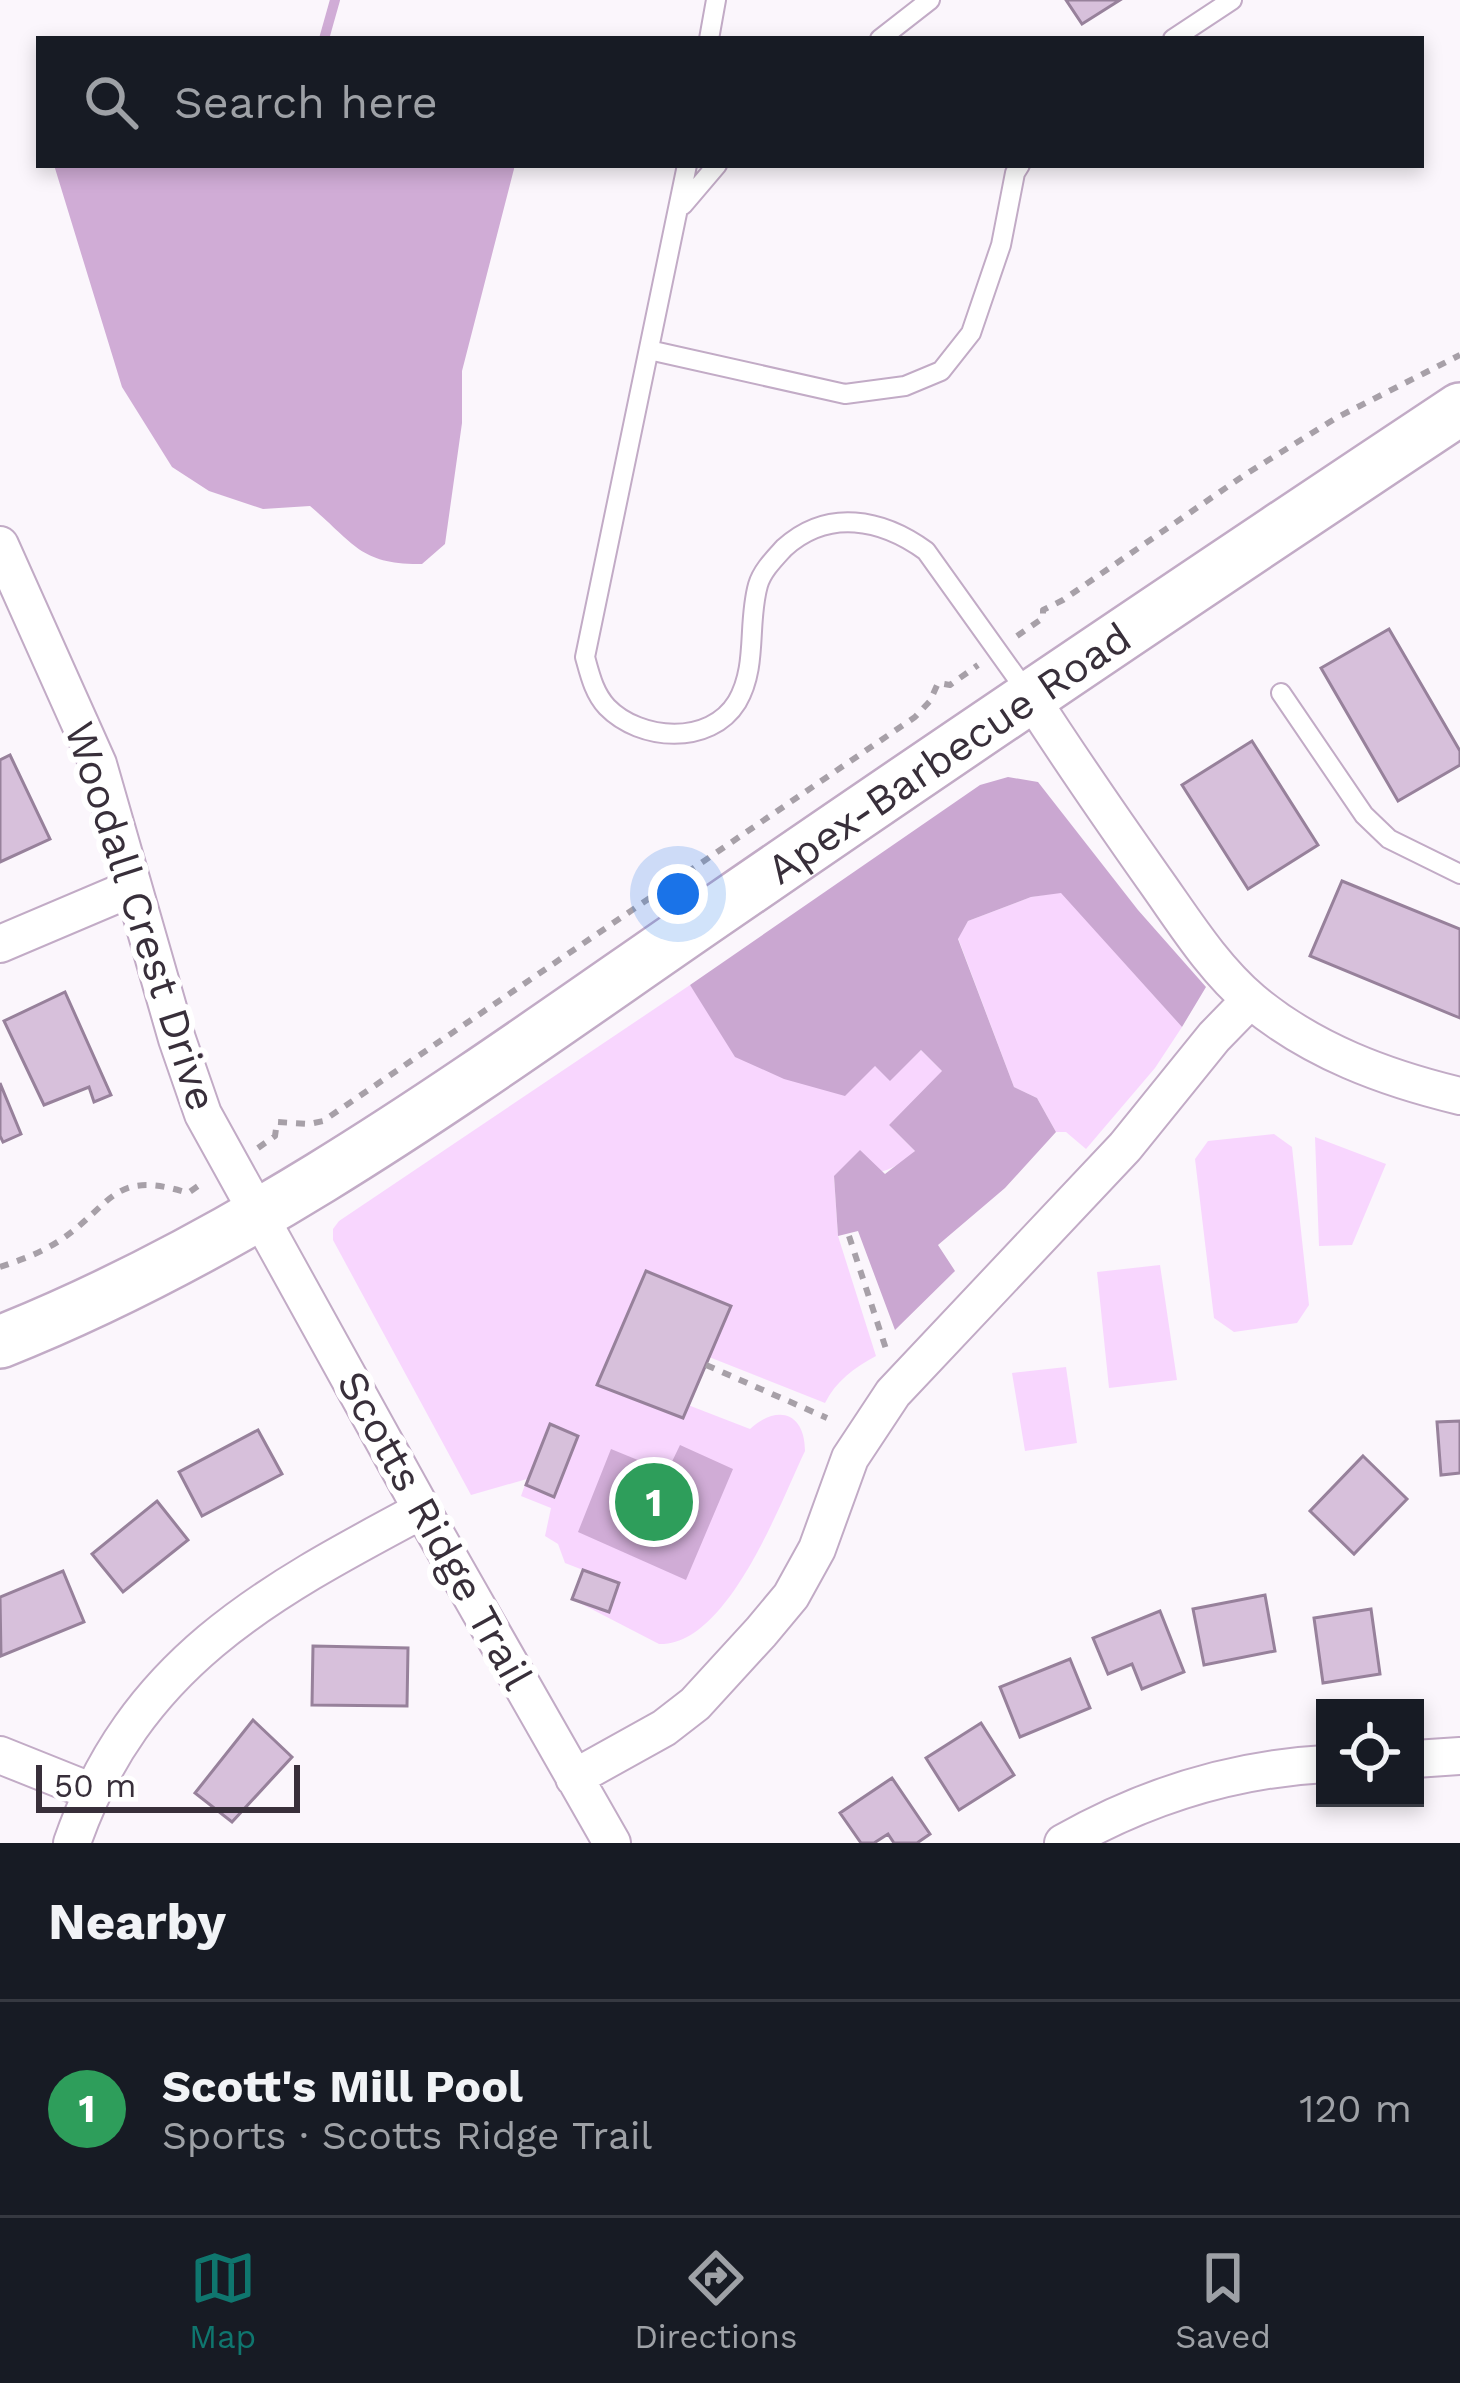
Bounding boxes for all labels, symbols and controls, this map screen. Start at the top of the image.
search box [36,36,1424,168]
icon: search [78,69,144,135]
text: Search here [174,76,438,129]
street label: Apex-Barbecue Road [758,612,1140,893]
street label: Woodall Crest Drive [55,715,227,1117]
your location [648,864,708,924]
street label: Scotts Ridge Trail [327,1362,543,1698]
pin: 1 [615,1457,693,1547]
map controls [1316,1699,1424,1807]
button: locate [1316,1699,1424,1807]
scale bar [36,1759,300,1812]
text: 50 m [54,1766,136,1805]
text: Nearby [48,1892,226,1951]
text: Scott's Mill Pool [162,2060,523,2113]
text: 1 [79,2086,95,2131]
text: 120 m [1299,2086,1412,2131]
text: Sports · Scotts Ridge Trail [162,2113,652,2158]
tab: Map [189,2245,256,2356]
tab: Directions [634,2245,797,2356]
tab: Saved [1175,2245,1271,2356]

